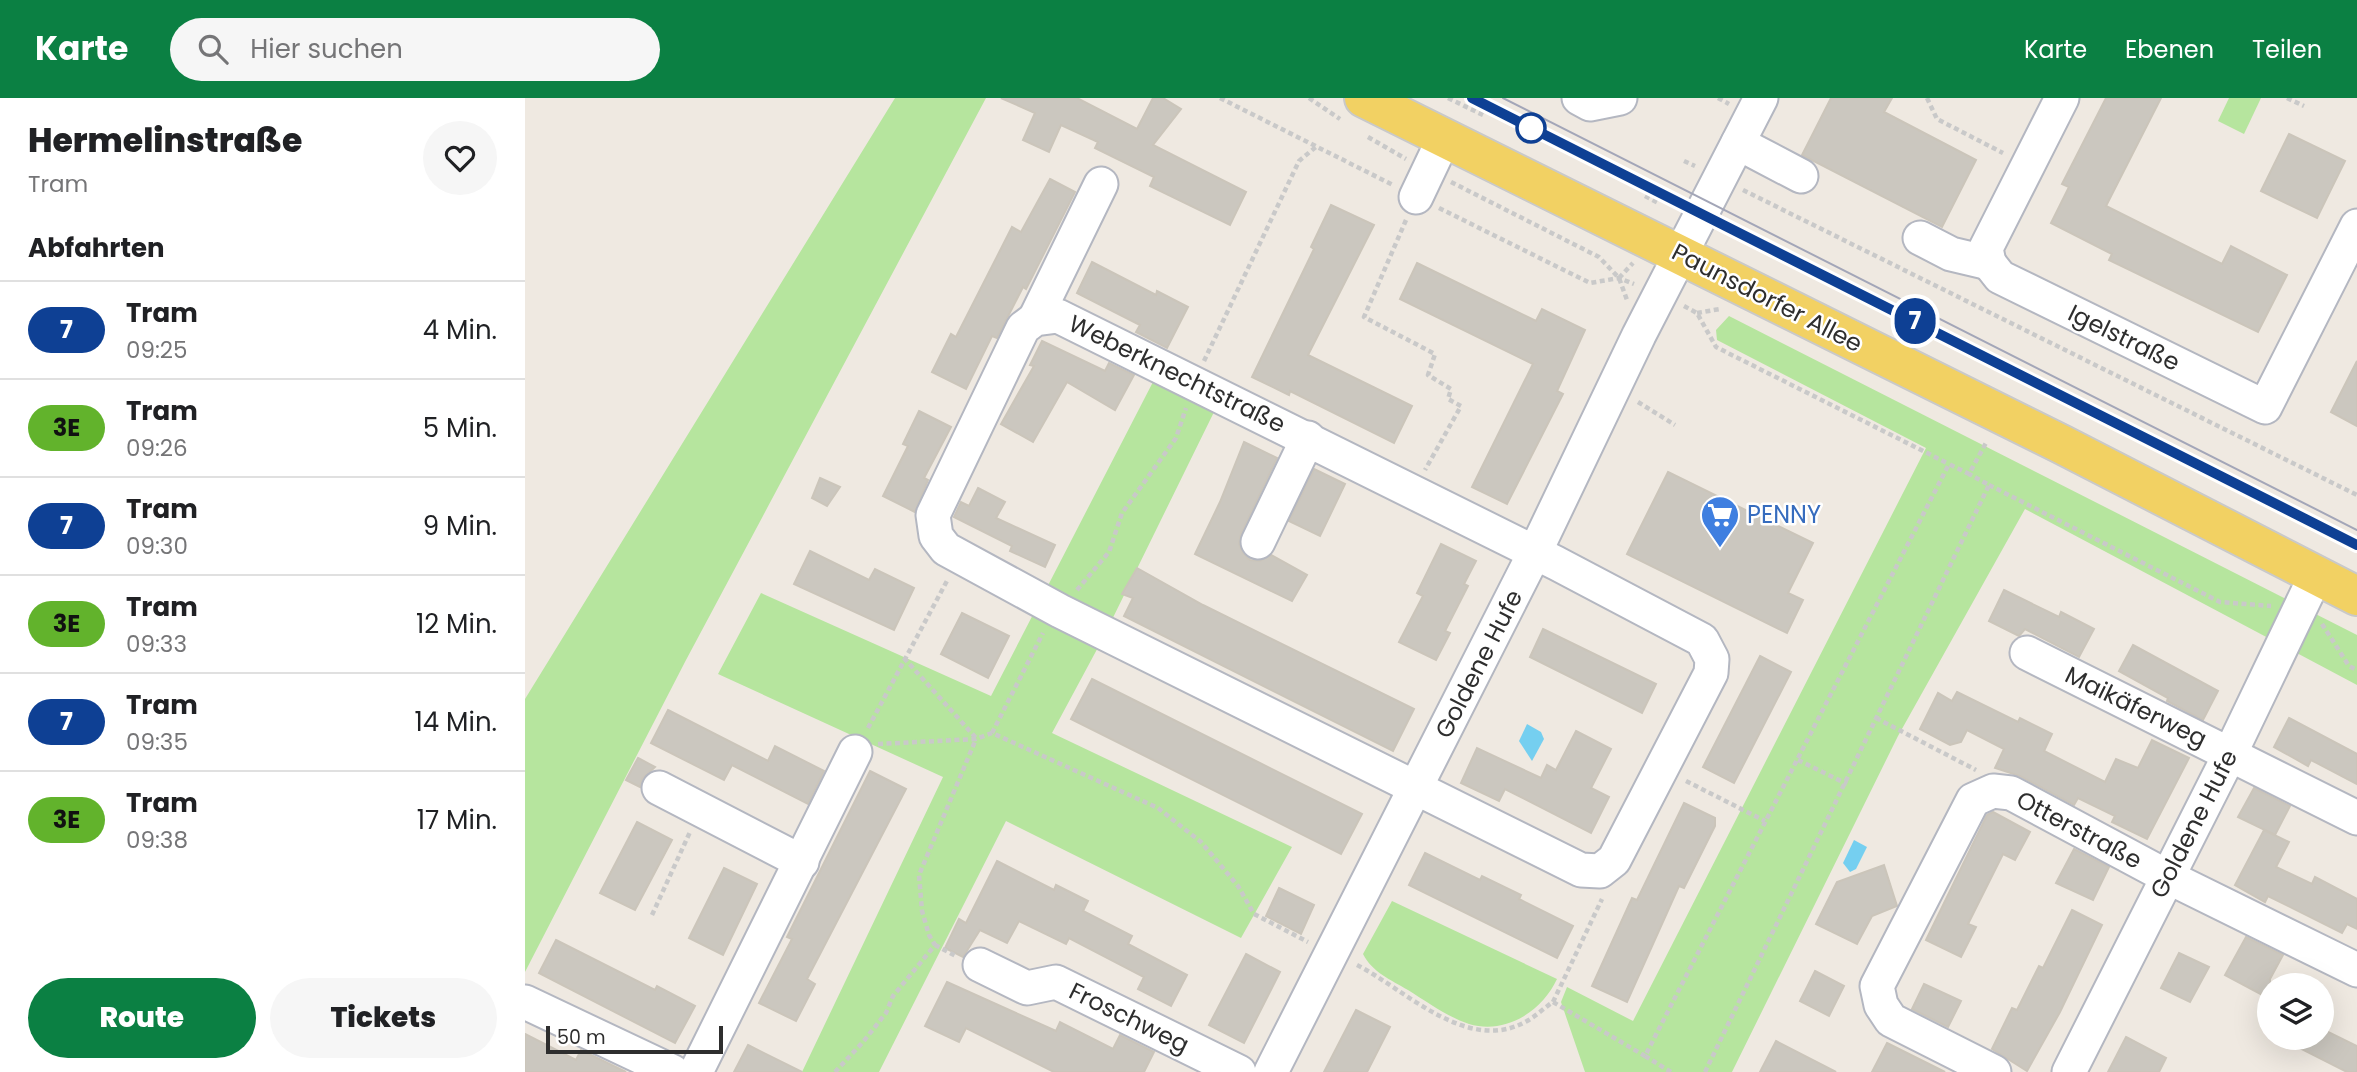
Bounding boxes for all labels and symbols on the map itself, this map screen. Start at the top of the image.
unlabelled marker [1516,113,1546,143]
street label: Paunsdorfer Allee [1666,235,1868,360]
street label: Igelstraße [2063,296,2186,379]
line badge: 7 [1892,298,1938,344]
street label: Weberknechtstraße [1063,307,1291,440]
supermarket icon: PENNY [1699,494,1741,549]
place label: PENNY [1747,498,1821,531]
street label: Goldene Hufe [1427,584,1530,744]
street label: Maikäferweg [2060,658,2213,755]
street label: Goldene Hufe [2142,744,2245,904]
street label: Otterstraße [2011,783,2148,876]
street label: Froschweg [1064,974,1195,1061]
scale bar [546,1023,723,1055]

